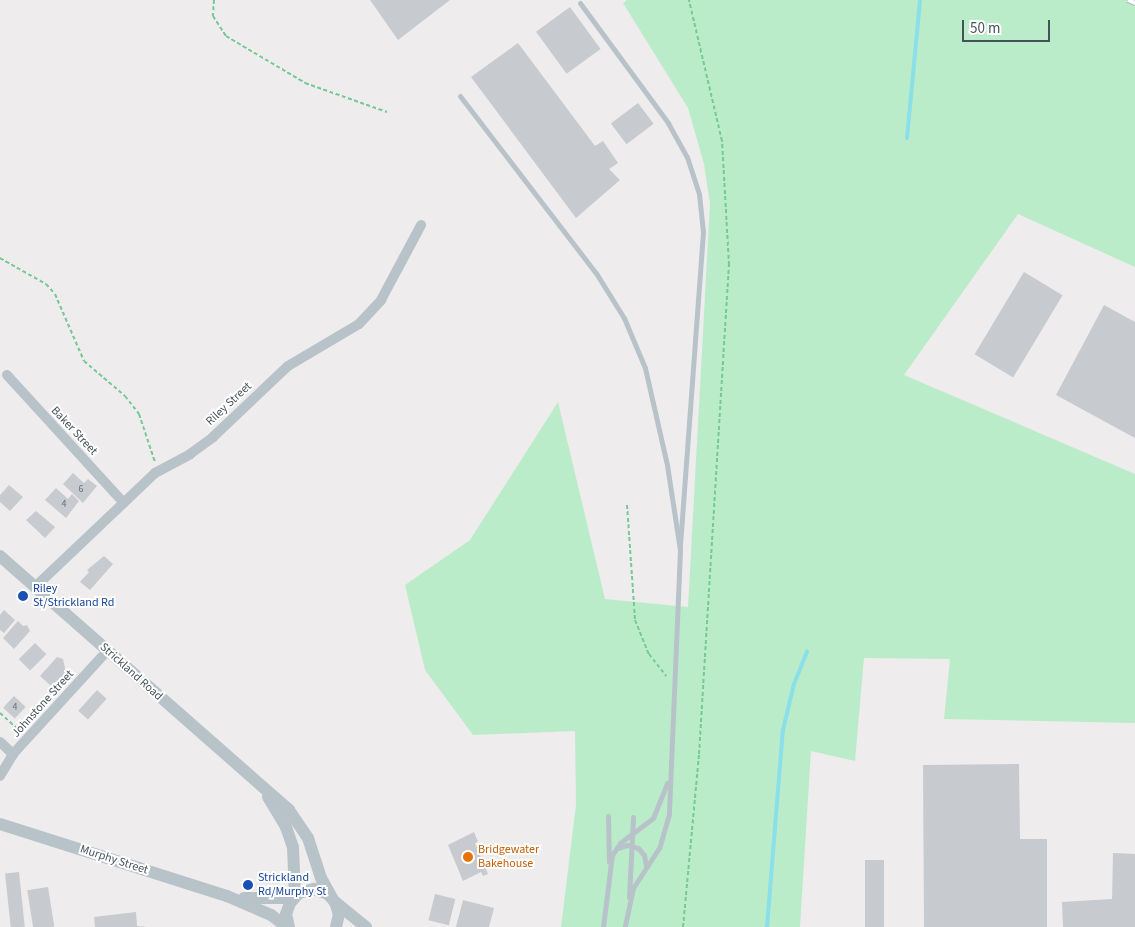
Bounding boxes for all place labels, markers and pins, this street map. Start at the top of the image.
place label: Riley St/Strickland Rd [33,582,114,610]
marker: Riley St/Strickland Rd [17,590,29,602]
place label: Bridgewater Bakehouse [478,843,539,871]
marker: Bridgewater Bakehouse [462,851,474,863]
place label: Strickland Rd/Murphy St [258,871,326,899]
marker: Strickland Rd/Murphy St [242,879,254,891]

